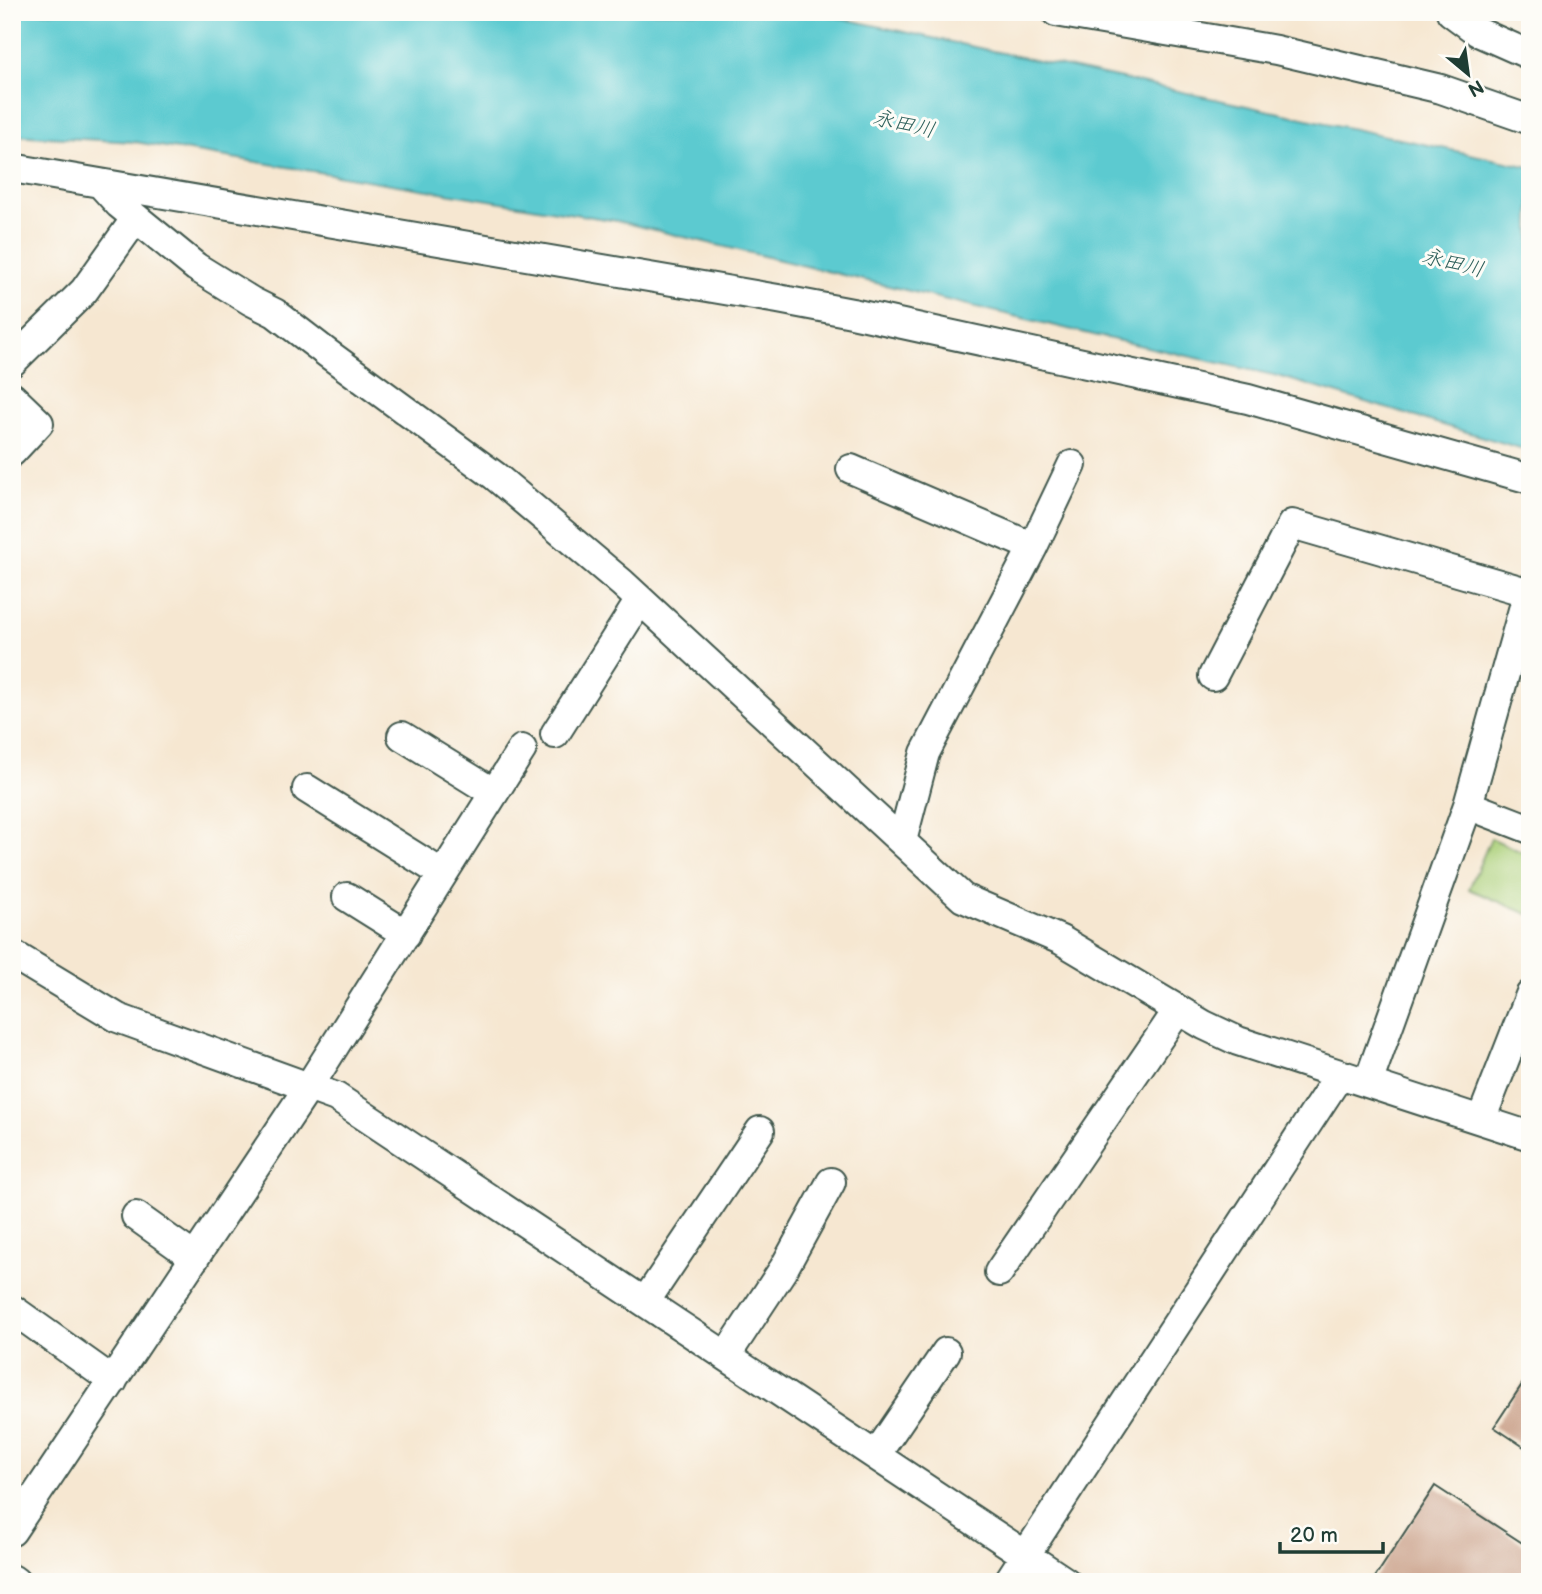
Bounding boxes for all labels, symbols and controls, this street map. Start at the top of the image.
north arrow [1434,38,1504,108]
text: N [1464,74,1487,101]
water label: 永田川 [870,105,938,143]
water label: 永田川 [1419,243,1487,283]
scale bar [1280,1510,1383,1554]
text: 20 m [1290,1523,1338,1548]

